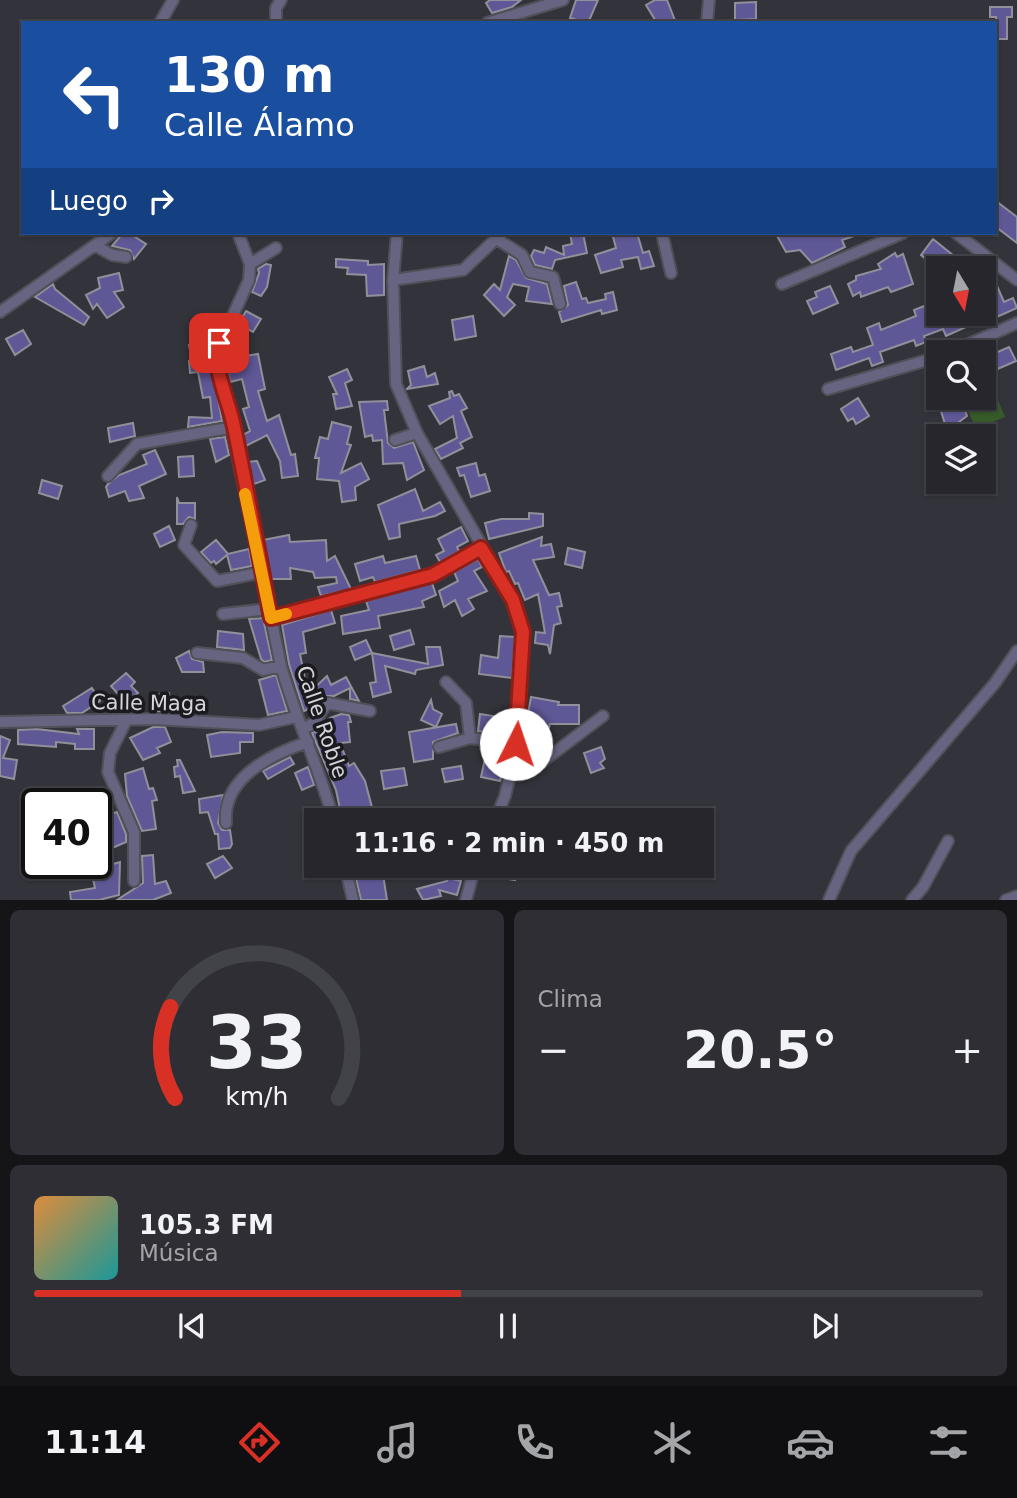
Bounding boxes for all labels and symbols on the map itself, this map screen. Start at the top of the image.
north arrow [926,256,996,326]
pin [189,313,249,373]
street label: Calle Roble [292,663,352,781]
street label: Calle Maga [91,690,207,716]
position arrow [479,707,553,781]
speed limit sign: 40 [21,788,112,879]

